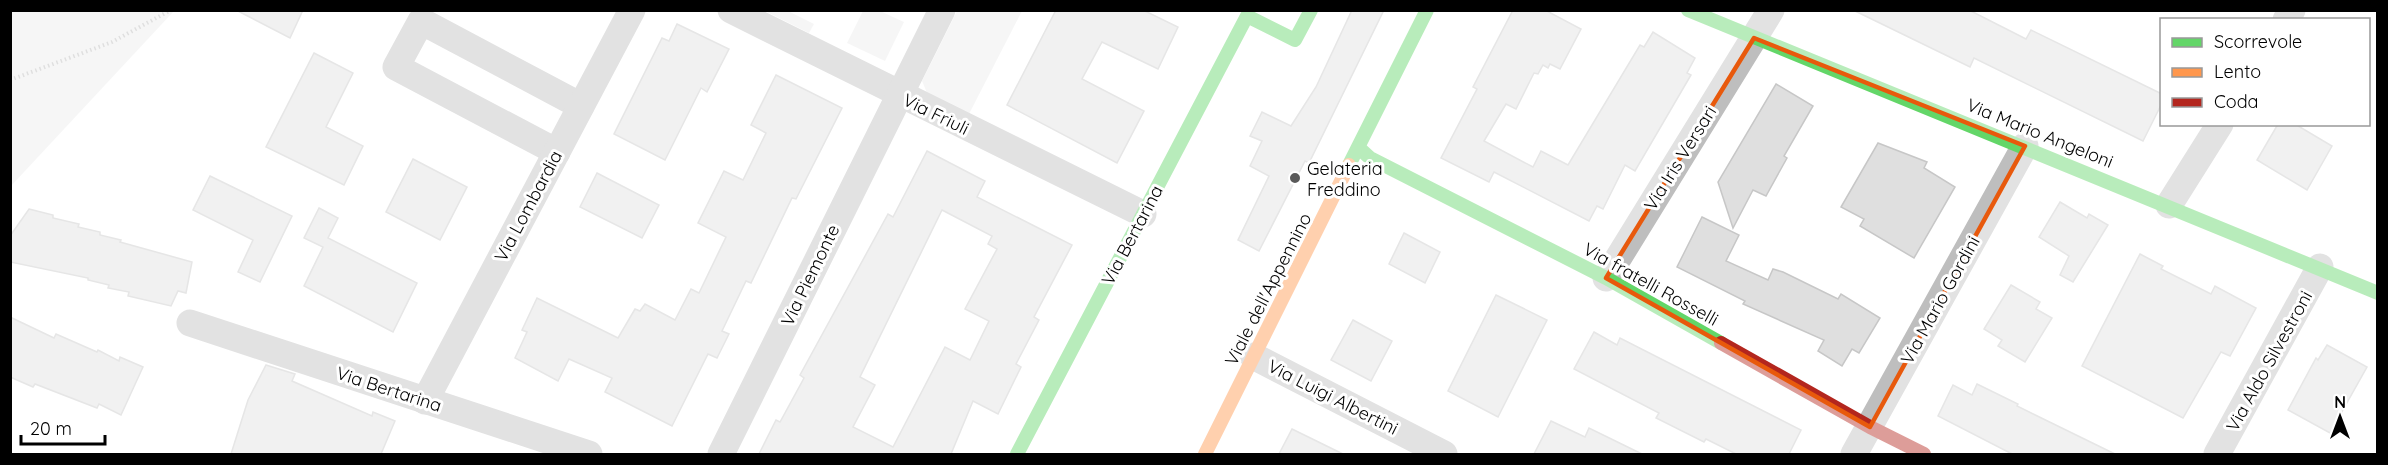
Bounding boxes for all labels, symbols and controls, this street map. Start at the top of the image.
legend [2160,18,2370,126]
text: Scorrevole [2214,30,2302,53]
text: Lento [2214,60,2261,83]
street label: Via Friuli [899,88,973,140]
text: Coda [2214,90,2258,113]
street label: Via Mario Angeloni [1963,93,2117,173]
street label: Via Iris Versari [1639,101,1721,215]
street label: Via Lombardia [489,147,567,265]
place label: Gelateria Freddino [1307,157,1383,201]
marker: Gelateria Freddino [1288,171,1302,185]
street label: Via Bertarina [1096,181,1168,289]
street label: Viale dell'Appennino [1220,209,1316,369]
street label: Via Piemonte [775,220,845,330]
street label: Via Mario Gordini [1895,232,1985,368]
street label: Via fratelli Rosselli [1579,237,1723,331]
street label: Via Aldo Silvestroni [2221,287,2317,435]
street label: Via Luigi Albertini [1264,354,1402,440]
street label: Via Bertarina [333,361,445,417]
north arrow [2310,387,2370,447]
text: N [2334,392,2346,412]
scale bar [21,408,105,446]
text: 20 m [30,417,72,440]

